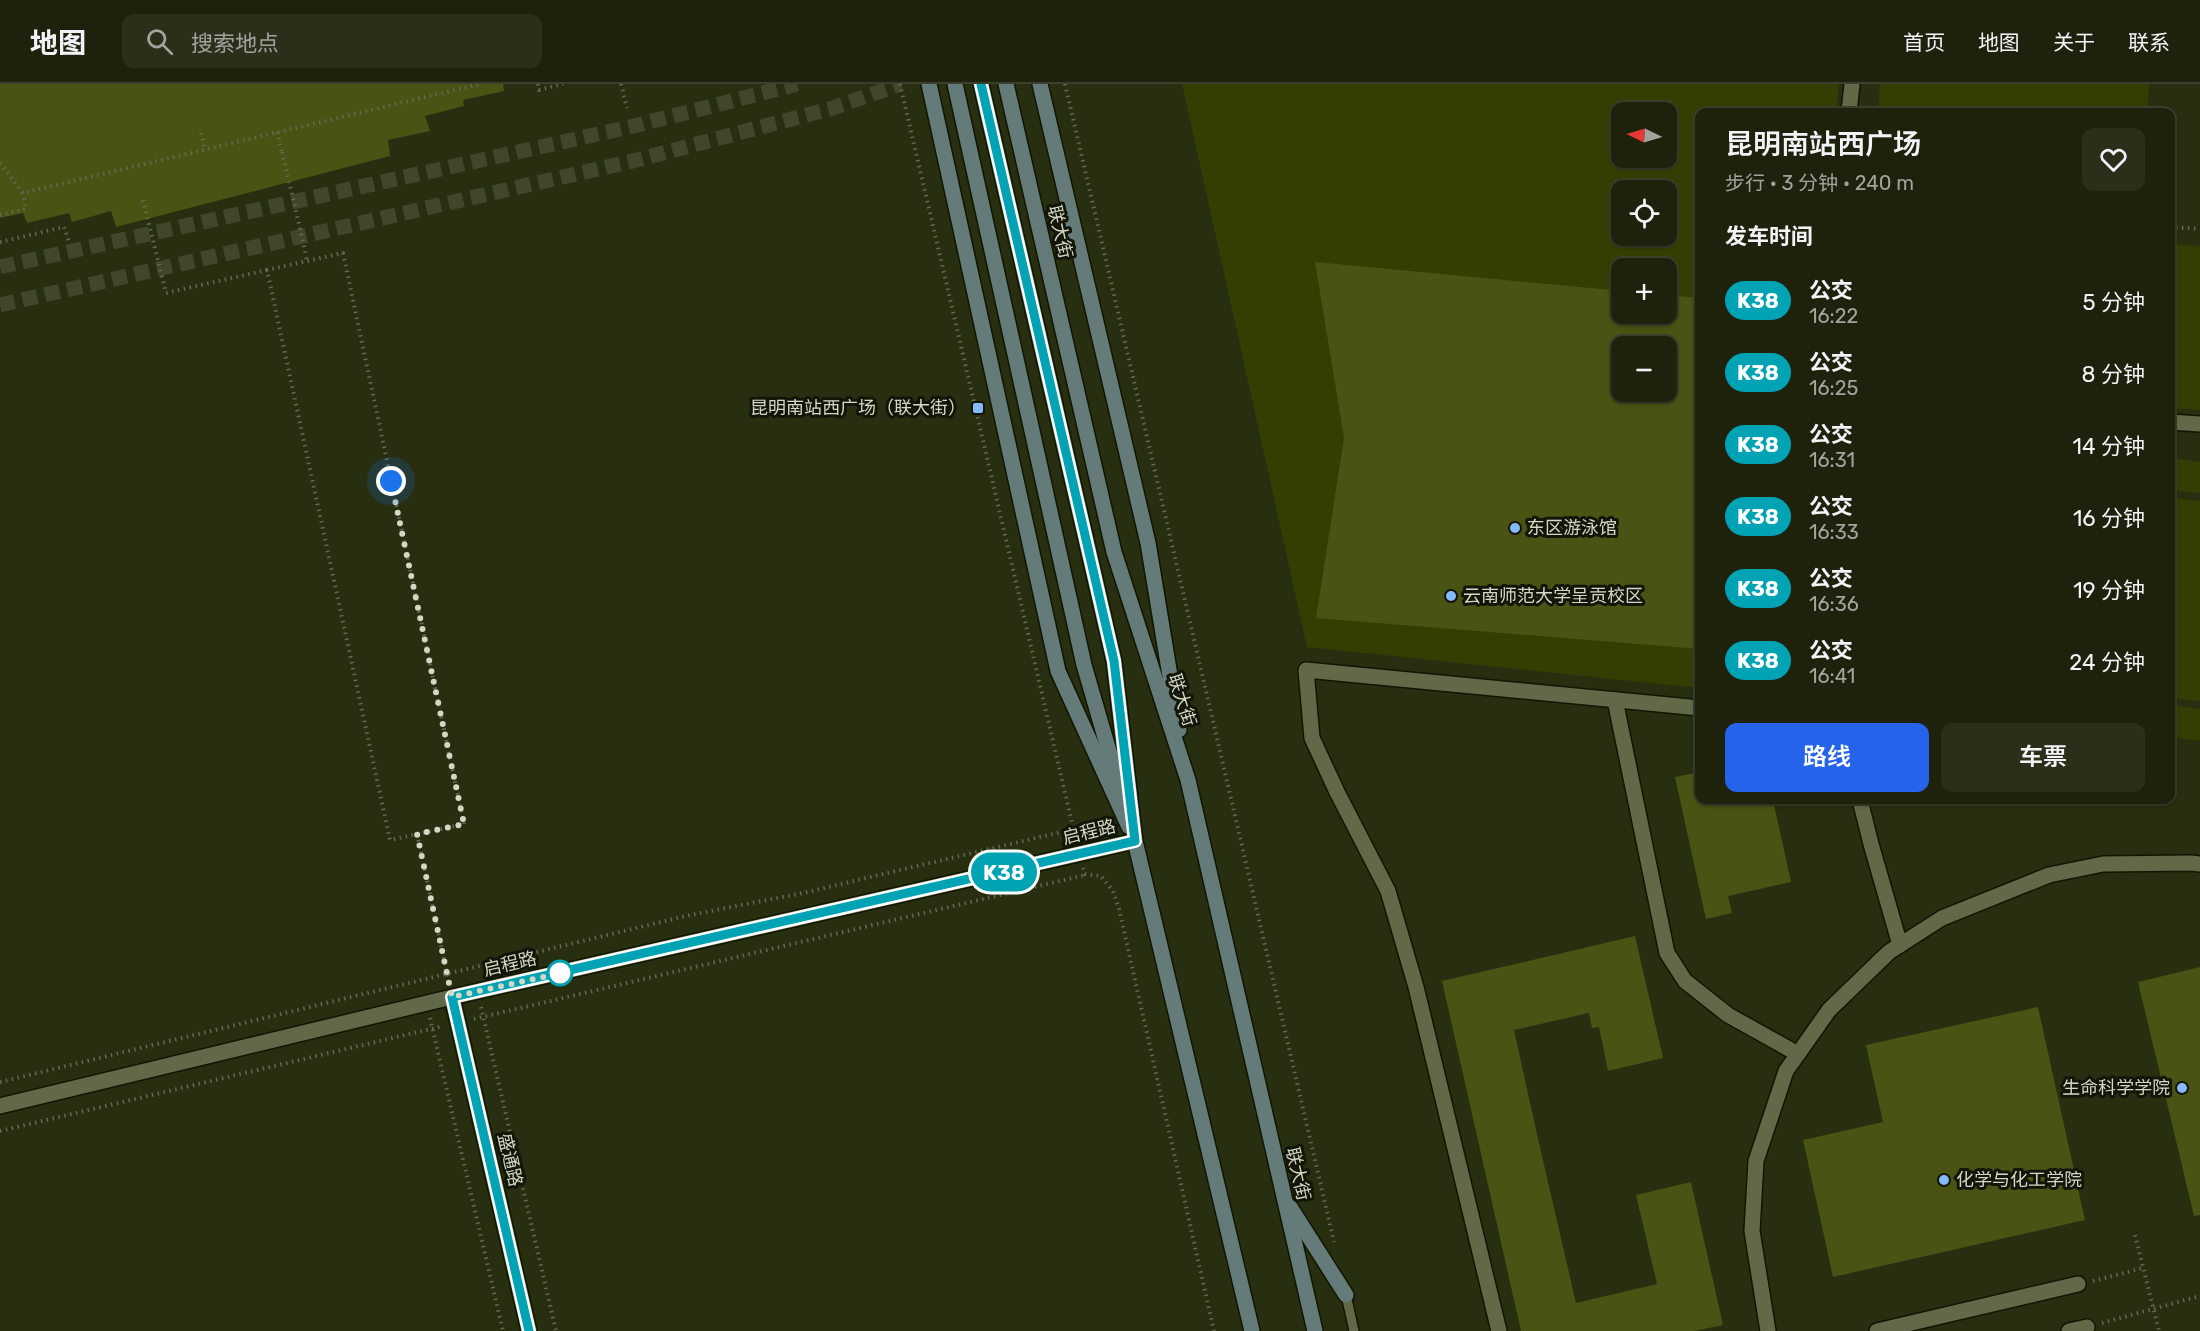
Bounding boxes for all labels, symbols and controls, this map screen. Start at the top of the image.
search box [122,14,542,68]
icon: search [143,25,176,58]
text: 地图 [30,27,86,60]
text: 搜索地点 [191,30,279,57]
text: 首页 [1903,30,1945,55]
text: 地图 [1978,30,2020,55]
text: 关于 [2053,30,2095,55]
text: 联系 [2128,30,2170,55]
north arrow [1611,102,1677,168]
map controls [1611,102,1677,402]
text: 昆明南站西广场 [1725,128,1921,161]
button: heart [2082,128,2145,191]
text: 步行 · 3 分钟 · 240 m [1725,171,1914,195]
button: locate [1611,180,1677,246]
street label: 联大街 [1043,203,1077,261]
text: 发车时间 [1725,223,1813,250]
button: + [1611,258,1677,324]
text: 公交 [1809,277,1853,304]
text: K38 [1737,288,1779,313]
text: 5 分钟 [2083,289,2145,316]
text: 16:22 [1809,304,1858,328]
button: − [1611,336,1677,402]
text: 公交 [1809,349,1853,376]
text: K38 [1737,360,1779,385]
text: 8 分钟 [2082,361,2145,388]
text: 16:25 [1809,376,1858,400]
place label: 昆明南站西广场（联大街） [750,397,966,419]
marker: 昆明南站西广场（联大街） [971,401,985,415]
text: 公交 [1809,421,1853,448]
text: K38 [1737,432,1779,457]
text: 14 分钟 [2073,433,2145,460]
text: 16:31 [1809,448,1855,472]
your location [376,466,406,496]
text: 公交 [1809,493,1853,520]
text: K38 [1737,504,1779,529]
text: 16 分钟 [2073,505,2145,532]
place label: 东区游泳馆 [1527,517,1617,539]
text: 16:33 [1809,520,1859,544]
marker: 东区游泳馆 [1508,521,1522,535]
text: 公交 [1809,565,1853,592]
text: K38 [1737,576,1779,601]
text: 19 分钟 [2073,577,2145,604]
place label: 云南师范大学呈贡校区 [1463,585,1643,607]
marker: 云南师范大学呈贡校区 [1444,589,1458,603]
text: 16:36 [1809,592,1859,616]
text: 公交 [1809,637,1853,664]
text: K38 [1737,648,1779,673]
text: 24 分钟 [2069,649,2145,676]
text: 16:41 [1809,664,1855,688]
street label: 联大街 [1163,671,1201,729]
button: 路线 [1725,723,1929,792]
button: 车票 [1941,723,2145,792]
street label: 启程路 [1060,815,1118,849]
line badge: K38 [970,852,1038,892]
text: K38 [983,860,1025,885]
street label: 启程路 [481,947,539,981]
unlabelled marker [547,960,573,986]
place label: 生命科学学院 [2062,1077,2170,1099]
marker: 生命科学学院 [2175,1081,2189,1095]
street label: 盛通路 [493,1131,527,1189]
street label: 联大街 [1281,1145,1315,1203]
place label: 化学与化工学院 [1956,1169,2082,1191]
marker: 化学与化工学院 [1937,1173,1951,1187]

